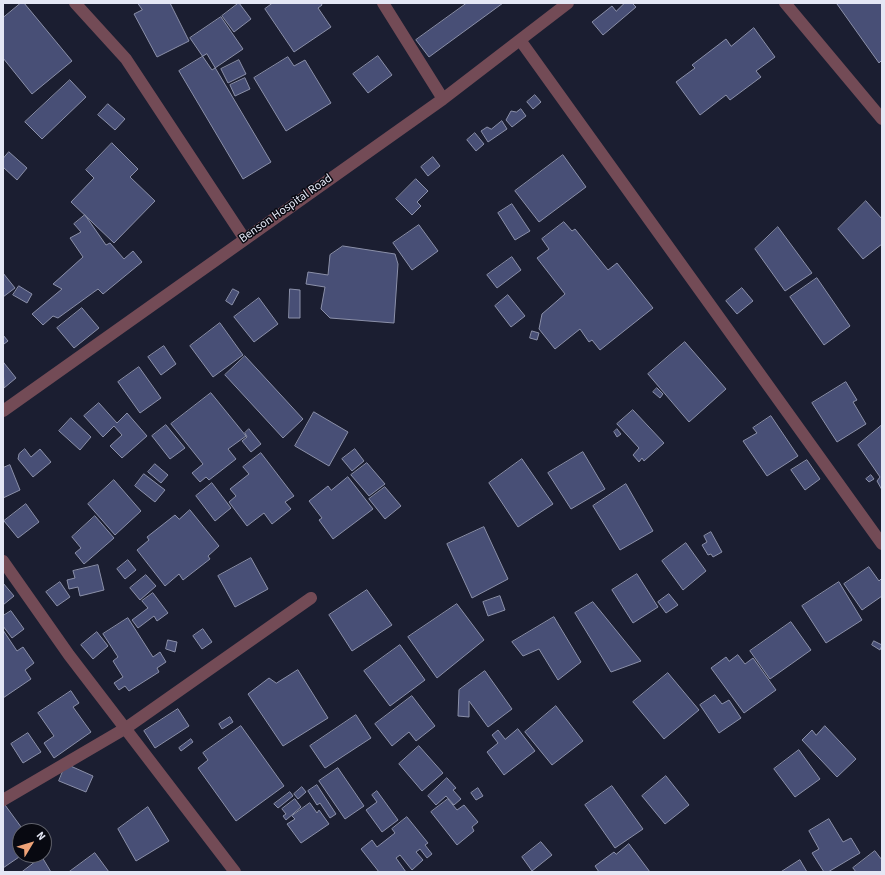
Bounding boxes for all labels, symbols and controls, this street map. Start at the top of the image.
street label: Benson Hospital Road [237,172,335,246]
north arrow [12,823,52,863]
text: N [33,828,49,843]

